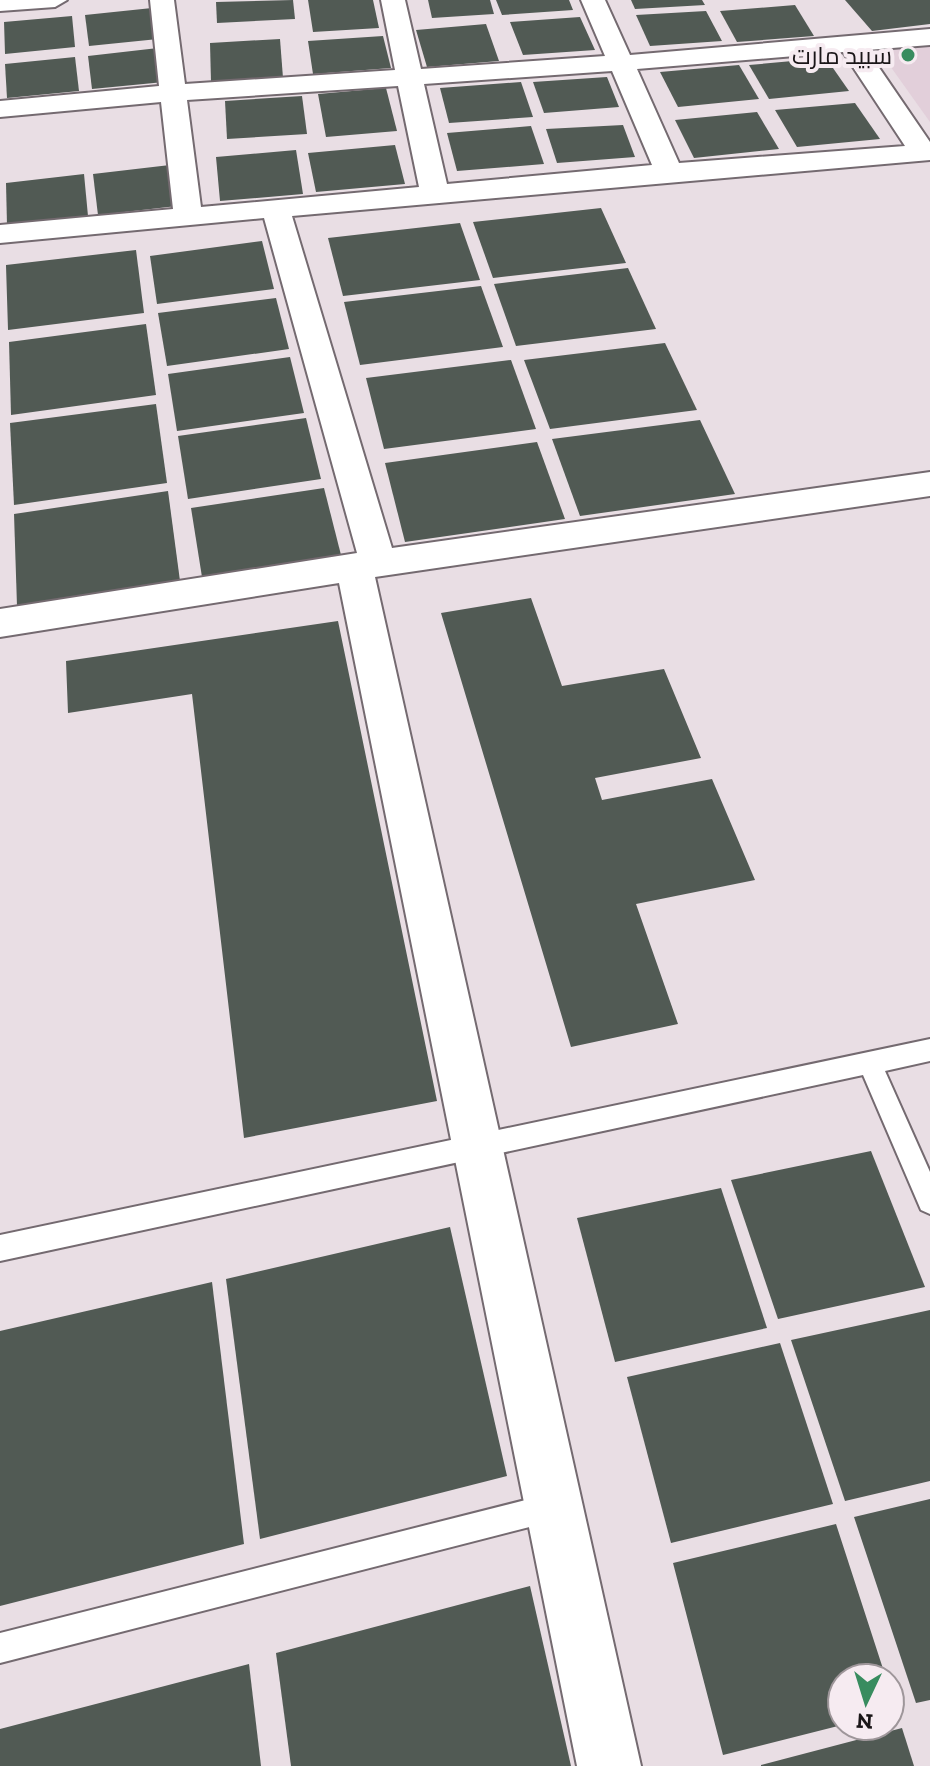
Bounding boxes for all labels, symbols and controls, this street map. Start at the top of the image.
place label: سبيد مارت [792,41,892,70]
marker: سبيد مارت [899,46,917,64]
north arrow [826,1662,906,1742]
text: N [855,1707,874,1736]

